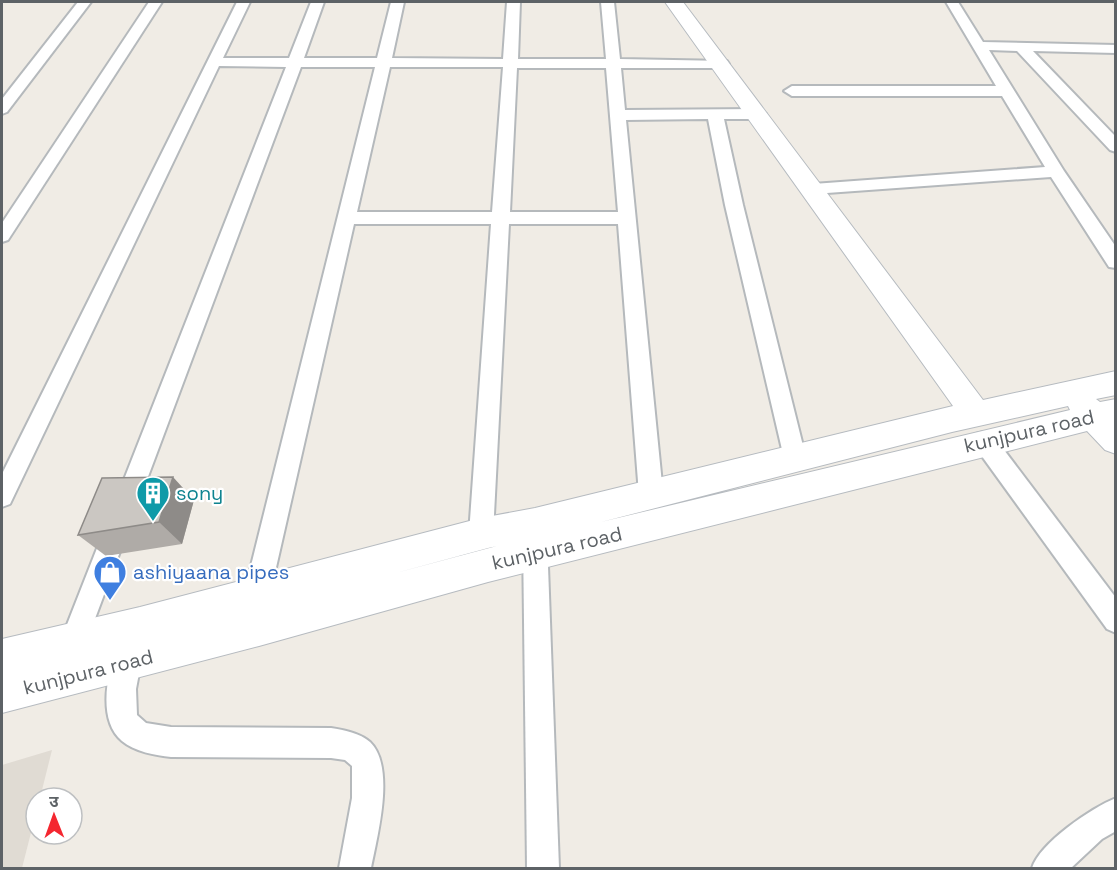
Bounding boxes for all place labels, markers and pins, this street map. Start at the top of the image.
building icon: sony [135,475,171,522]
place label: sony [176,480,223,506]
shop icon: ashiyaana pipes [92,554,128,601]
place label: ashiyaana pipes [133,559,289,585]

